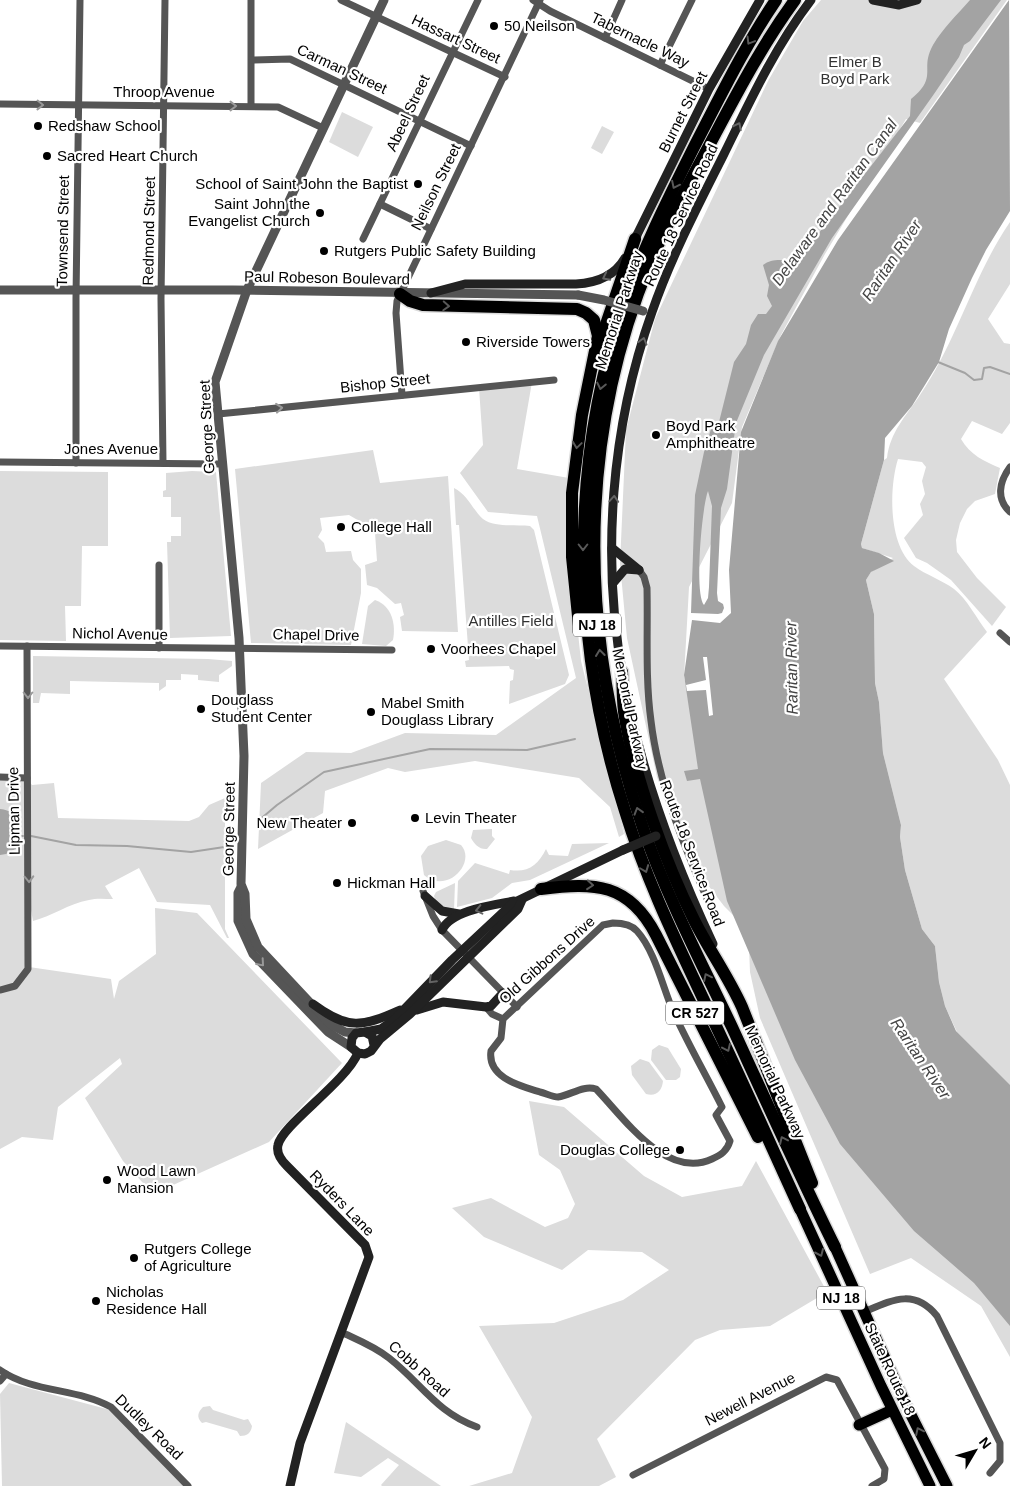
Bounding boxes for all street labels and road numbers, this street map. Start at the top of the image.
street label: Tabernacle Way [588,8,692,71]
street label: Hassart Street [409,11,504,67]
street label: Carman Street [294,40,391,97]
street label: Burnet Street [655,68,711,155]
street label: Abeel Street [382,71,433,154]
street label: Throop Avenue [113,83,215,100]
street label: Neilson Street [407,140,464,233]
street label: Route 18 Service Road [640,141,721,289]
street label: Townsend Street [53,174,72,287]
street label: Redmond Street [139,175,158,286]
street label: Memorial Parkway [591,248,646,371]
street label: Paul Robeson Boulevard [244,268,410,287]
street label: Bishop Street [339,369,431,396]
street label: George Street [196,379,217,475]
street label: Jones Avenue [64,440,158,457]
road number: NJ 18 [573,614,621,636]
street label: Nichol Avenue [72,624,168,643]
street label: Chapel Drive [273,625,360,644]
street label: Memorial Parkway [609,647,652,771]
street label: Lipman Drive [4,767,23,855]
street label: Route 18 Service Road [657,777,728,928]
street label: George Street [219,781,238,876]
street label: Old Gibbons Drive [495,912,598,1007]
road number: CR 527 [666,1001,724,1024]
street label: Memorial Parkway [742,1022,809,1142]
street label: Ryders Lane [307,1166,378,1239]
road number: NJ 18 [817,1286,865,1310]
street label: State Route 18 [862,1320,919,1418]
street label: Cobb Road [385,1337,453,1400]
street label: Newell Avenue [702,1369,798,1429]
street label: Dudley Road [112,1390,186,1463]

